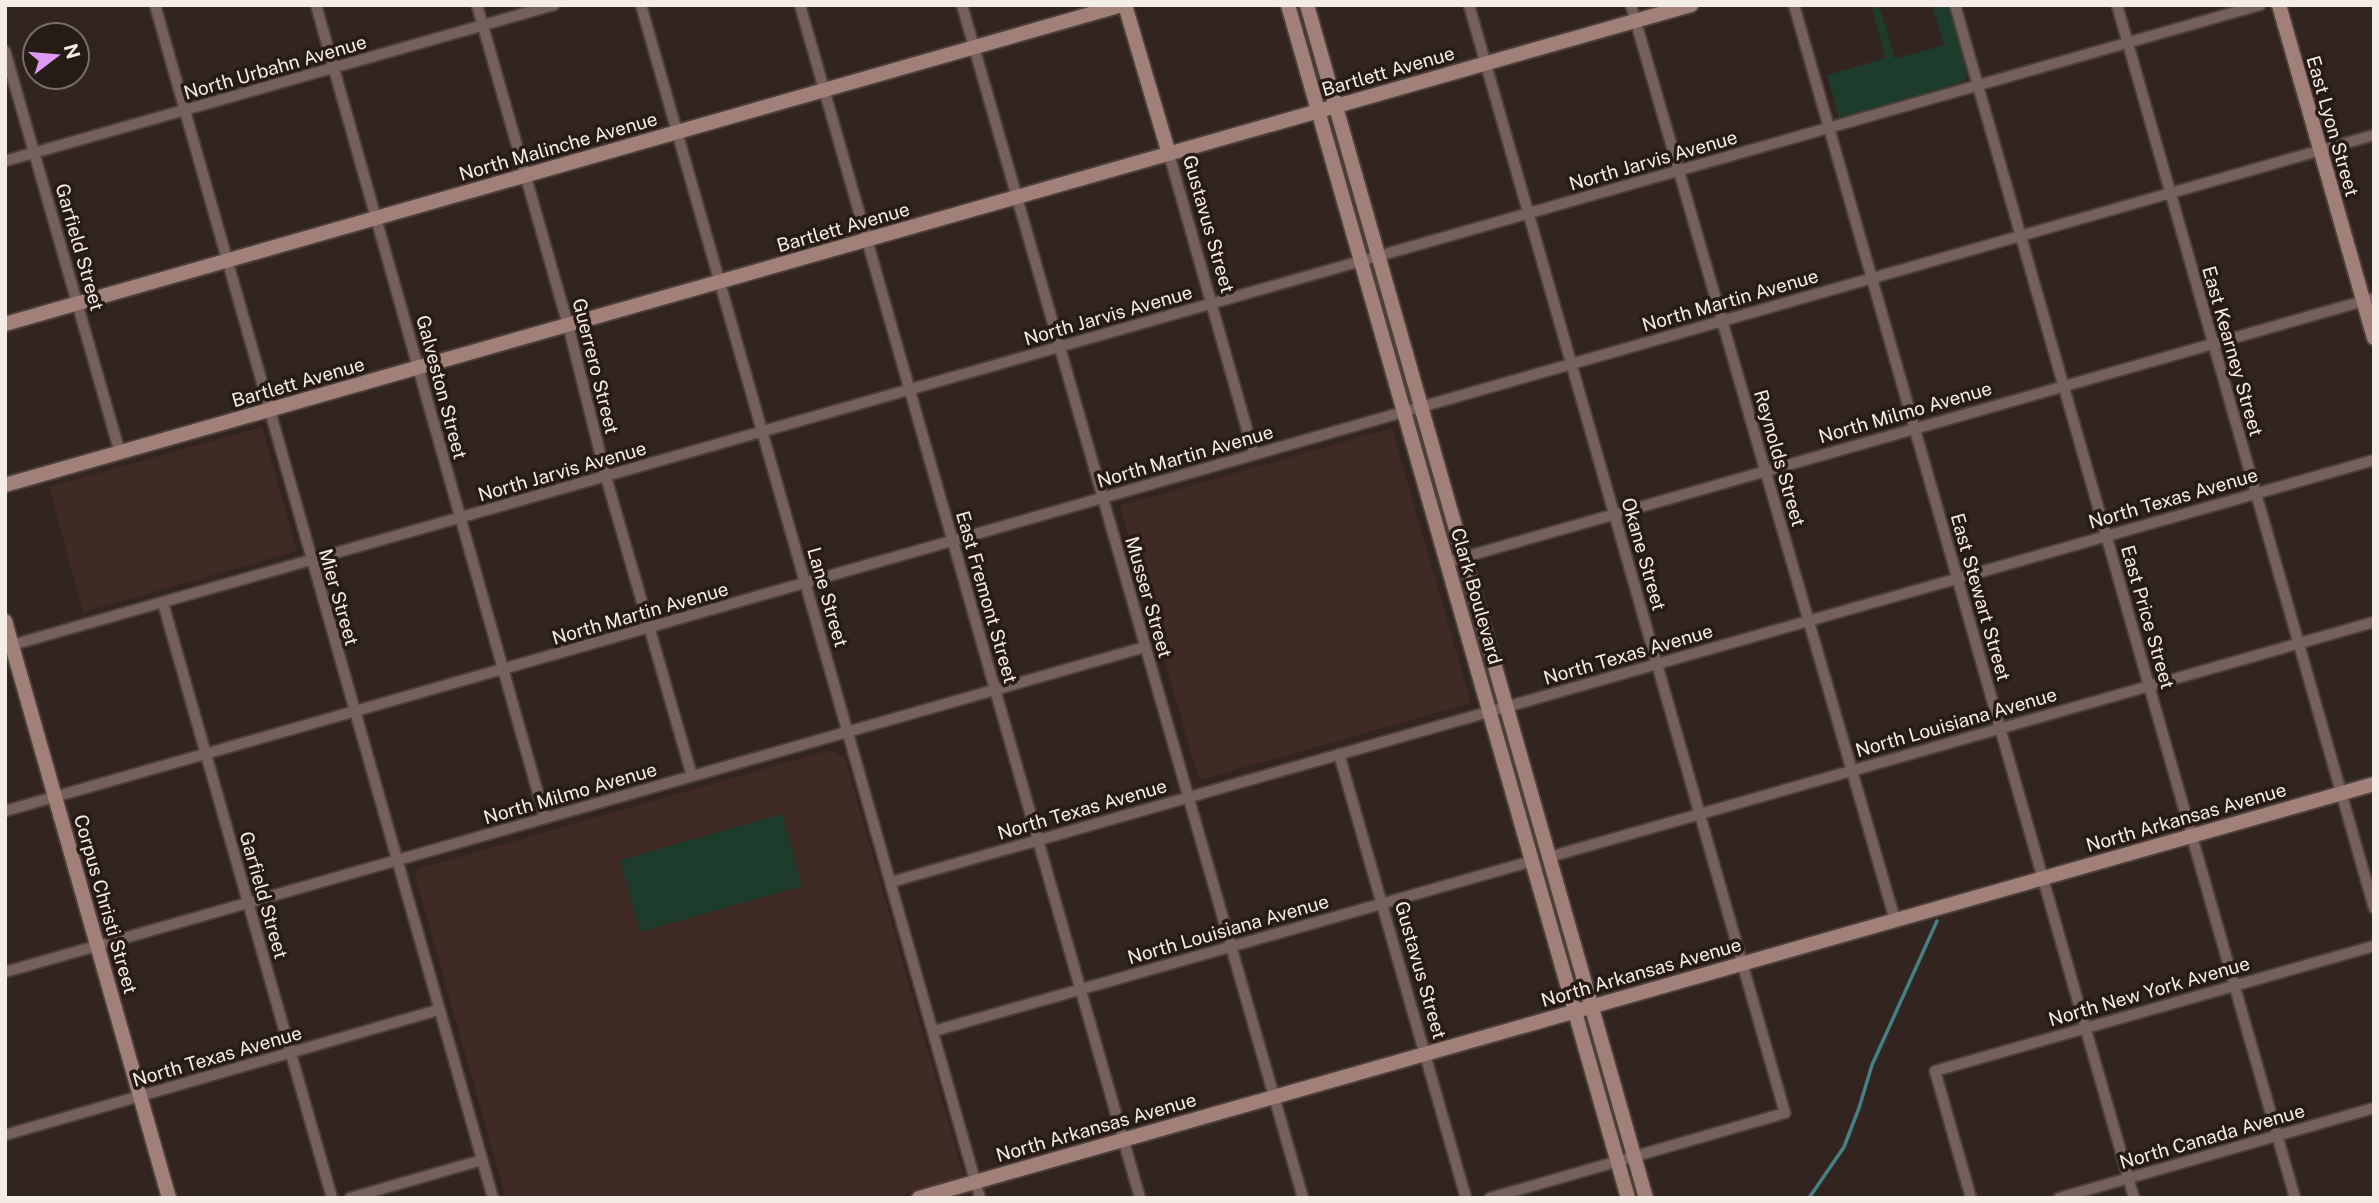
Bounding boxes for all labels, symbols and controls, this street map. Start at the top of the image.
north arrow [21,21,91,91]
street label: North Urbahn Avenue [181,30,369,104]
text: N [60,41,85,61]
street label: Bartlett Avenue [1319,42,1457,100]
street label: East Lyon Street [2302,53,2364,199]
street label: North Malinche Avenue [456,107,660,185]
street label: North Jarvis Avenue [1566,125,1740,195]
street label: Gustavus Street [1179,153,1239,295]
street label: Garfield Street [51,181,109,313]
street label: Bartlett Avenue [774,198,912,256]
street label: East Kearney Street [2198,263,2268,439]
street label: North Martin Avenue [1639,264,1821,336]
street label: North Jarvis Avenue [1021,280,1195,350]
street label: Guerrero Street [568,296,624,436]
street label: Galveston Street [412,313,472,461]
street label: Bartlett Avenue [229,353,367,411]
street label: North Milmo Avenue [1816,377,1994,447]
street label: Reynolds Street [1750,387,1810,529]
street label: North Martin Avenue [1094,420,1276,492]
street label: North Jarvis Avenue [475,436,649,506]
street label: North Texas Avenue [2086,463,2260,533]
street label: Okane Street [1617,495,1671,613]
street label: East Fremont Street [952,508,1022,686]
street label: East Stewart Street [1947,511,2015,683]
street label: Clark Boulevard [1447,525,1507,667]
street label: Musser Street [1121,534,1177,660]
street label: East Price Street [2117,542,2179,692]
street label: Lane Street [803,545,853,649]
street label: Mier Street [315,546,363,648]
street label: North Martin Avenue [549,577,731,649]
street label: North Texas Avenue [1541,619,1715,689]
street label: North Louisiana Avenue [1853,683,2059,761]
street label: North Milmo Avenue [481,758,659,828]
street label: North Texas Avenue [995,774,1169,844]
street label: North Arkansas Avenue [2083,778,2289,856]
street label: Corpus Christi Street [70,812,142,996]
street label: Garfield Street [235,829,293,961]
street label: North Louisiana Avenue [1125,890,1331,968]
street label: Gustavus Street [1391,899,1451,1041]
street label: North Arkansas Avenue [1538,933,1744,1011]
street label: North New York Avenue [2046,952,2252,1030]
street label: North Texas Avenue [130,1021,304,1091]
street label: North Arkansas Avenue [993,1088,1199,1166]
street label: North Canada Avenue [2117,1099,2307,1173]

